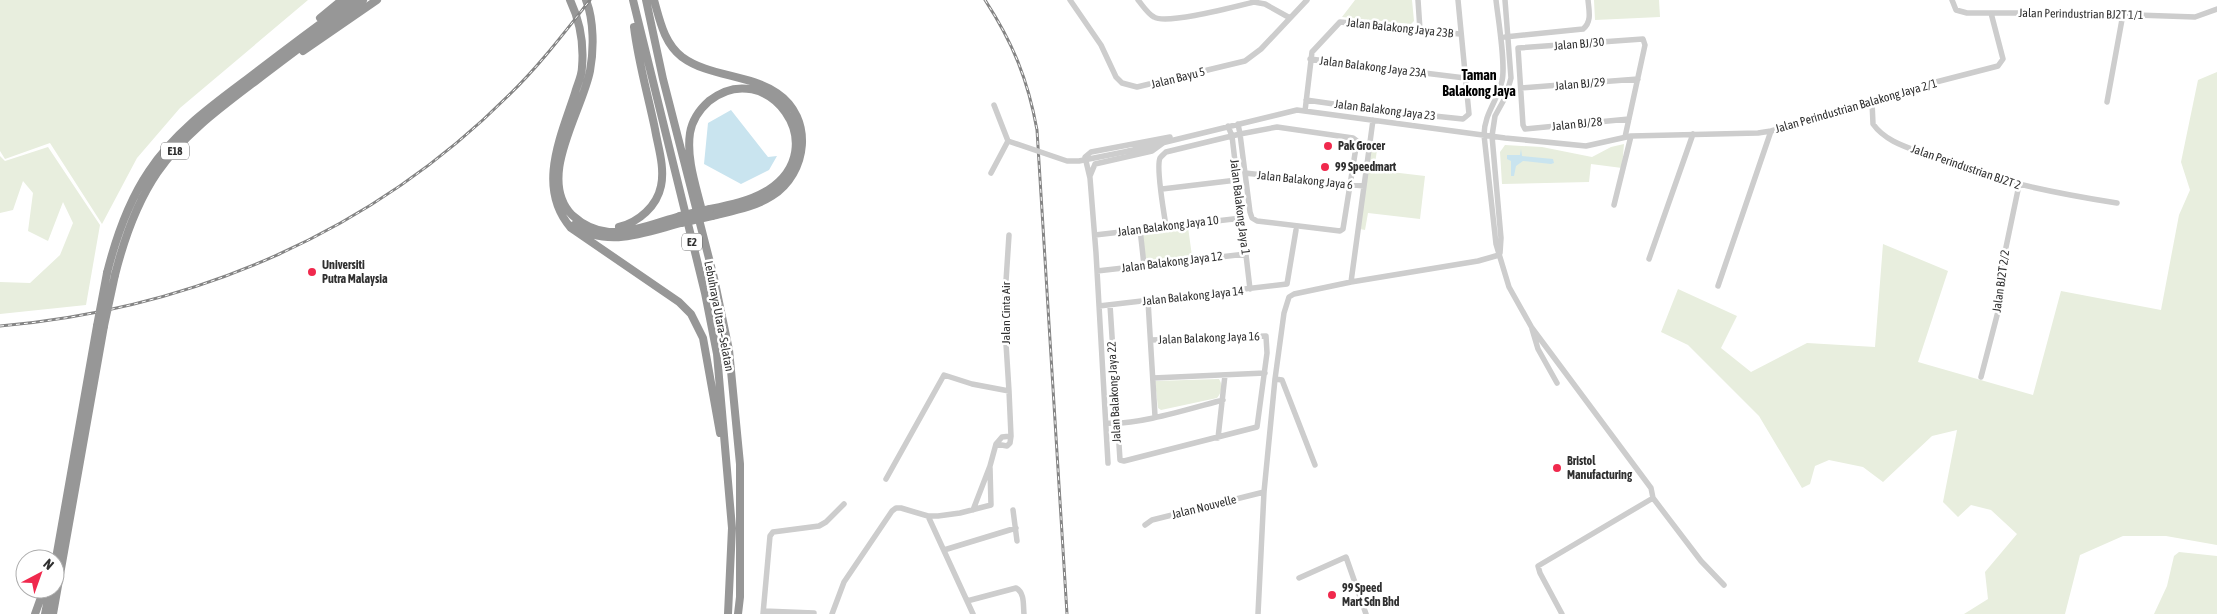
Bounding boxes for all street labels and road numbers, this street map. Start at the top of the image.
street label: Jalan Perindustrian BJ2T 1/1 [2018,6,2144,22]
street label: Jalan Balakong Jaya 23B [1346,15,1454,41]
street label: Jalan BJ/30 [1553,35,1605,53]
street label: Jalan Balakong Jaya 23A [1319,53,1427,81]
street label: Jalan Bayu 5 [1150,65,1206,91]
street label: Jalan BJ/29 [1554,75,1606,93]
street label: Jalan Perindustrian Balakong Jaya 2/1 [1773,76,1939,136]
street label: Jalan Balakong Jaya 23 [1334,97,1436,123]
street label: Jalan BJ/28 [1551,114,1603,134]
road number: E18 [161,142,189,160]
street label: Jalan Perindustrian BJ2T 2 [1909,142,2023,192]
street label: Jalan Balakong Jaya 1 [1227,158,1253,256]
street label: Jalan Balakong Jaya 6 [1256,168,1354,192]
street label: Jalan Balakong Jaya 10 [1117,213,1220,239]
road number: E2 [682,233,702,250]
street label: Jalan Balakong Jaya 12 [1121,249,1223,275]
street label: Jalan BJ2T 2/2 [1990,249,2012,313]
street label: Lebuhraya Utara–Selatan [701,260,737,372]
street label: Jalan Cinta Air [999,281,1013,344]
street label: Jalan Balakong Jaya 14 [1142,284,1245,308]
street label: Jalan Balakong Jaya 16 [1158,329,1260,347]
street label: Jalan Balakong Jaya 22 [1104,341,1124,443]
street label: Jalan Nouvelle [1170,492,1238,522]

